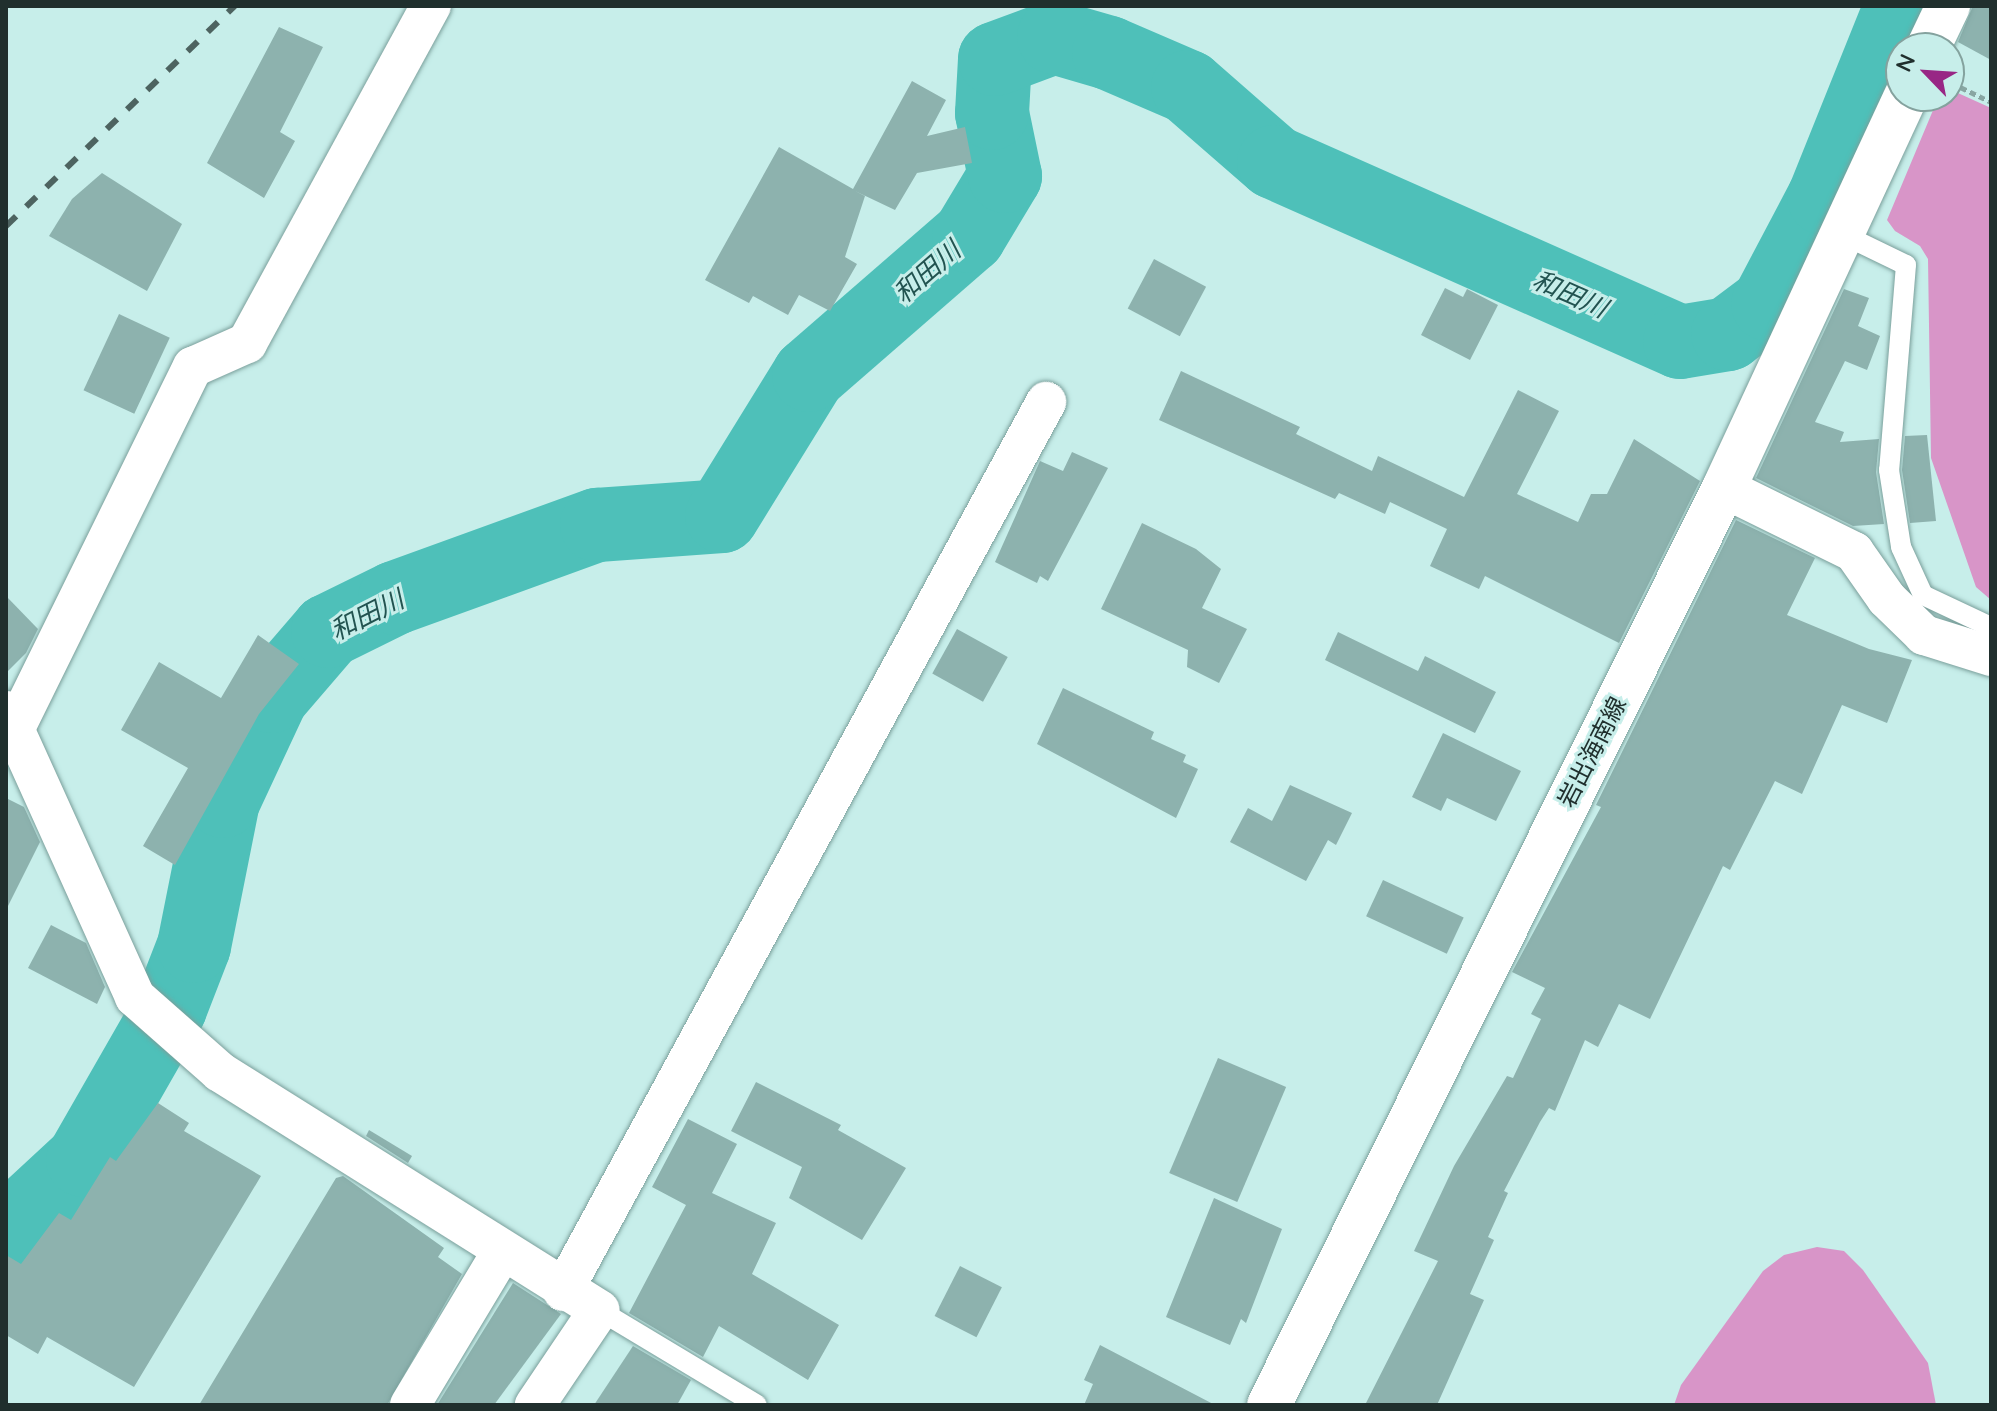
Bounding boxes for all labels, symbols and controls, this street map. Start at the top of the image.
north arrow [1885,32,1965,112]
text: N [1889,49,1921,76]
water label: 和田川 [887,235,967,309]
water label: 和田川 [1528,264,1612,324]
water label: 和田川 [325,583,409,647]
street label: 岩出海南線 [1552,692,1632,812]

